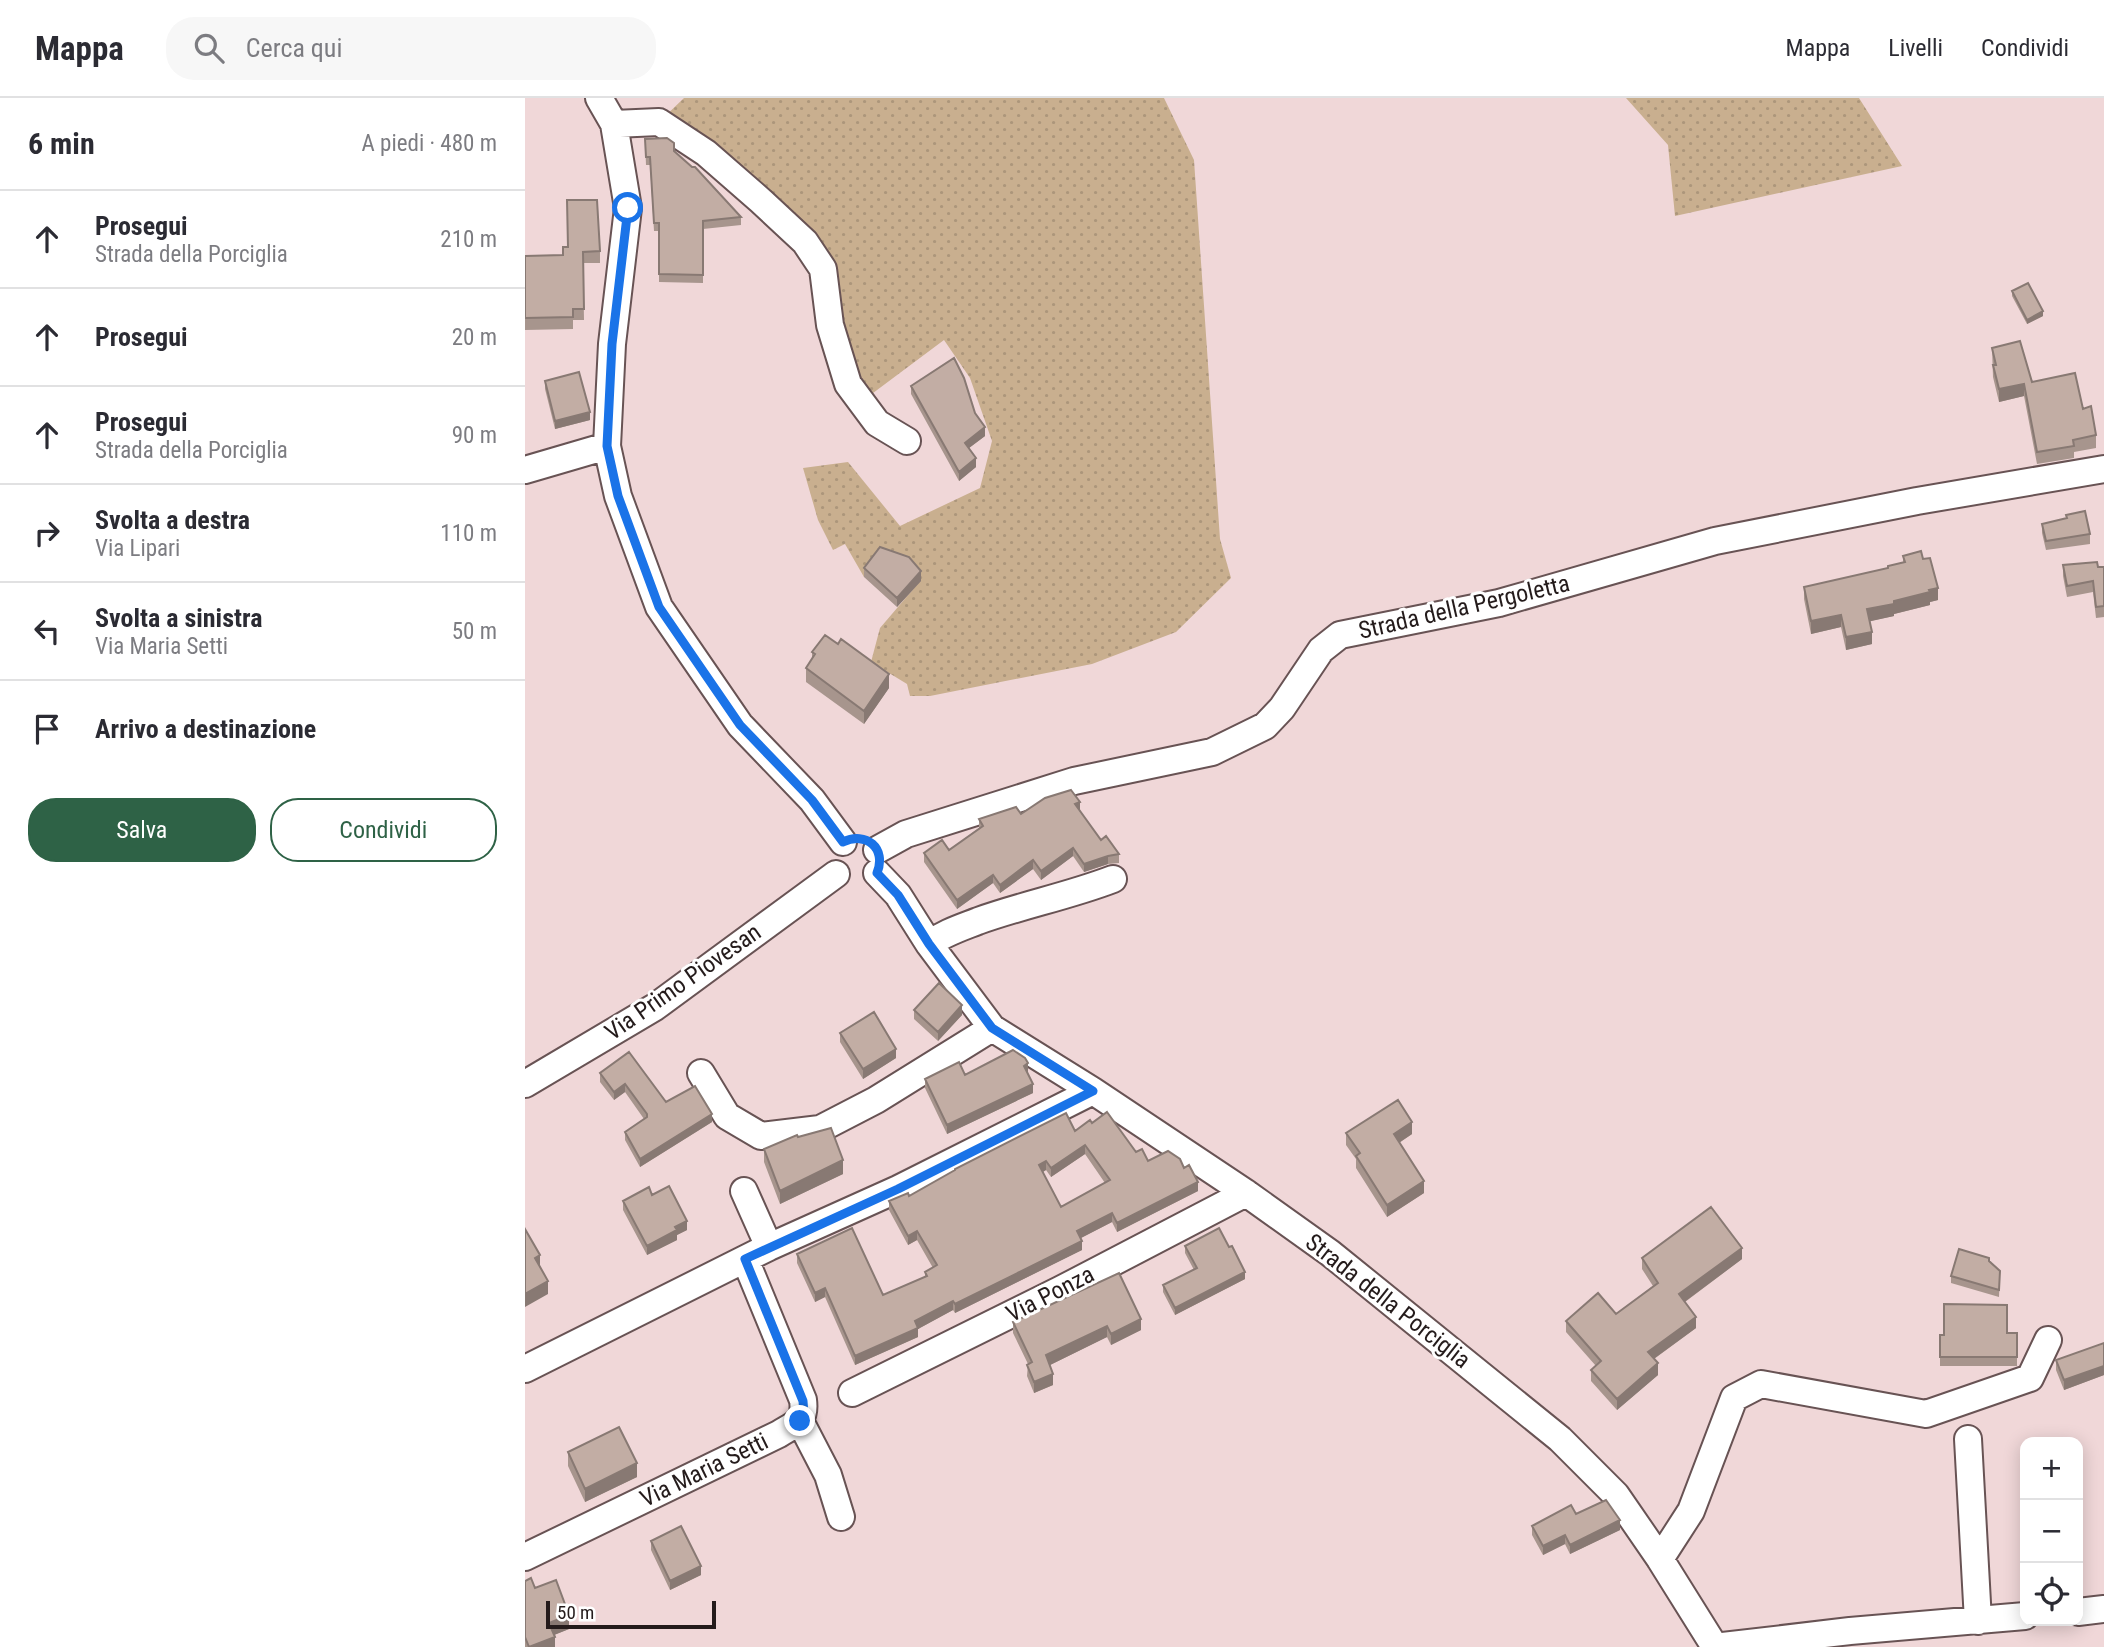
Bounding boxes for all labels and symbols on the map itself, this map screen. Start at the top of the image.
route start [612,192,643,223]
street label: Strada della Pergoletta [1356,569,1572,645]
street label: Via Primo Piovesan [600,918,766,1046]
street label: Strada della Porciglia [1300,1228,1476,1374]
street label: Via Ponza [1001,1260,1099,1328]
route end [784,1405,815,1436]
street label: Via Maria Setti [635,1427,773,1513]
scale bar [546,1598,716,1630]

